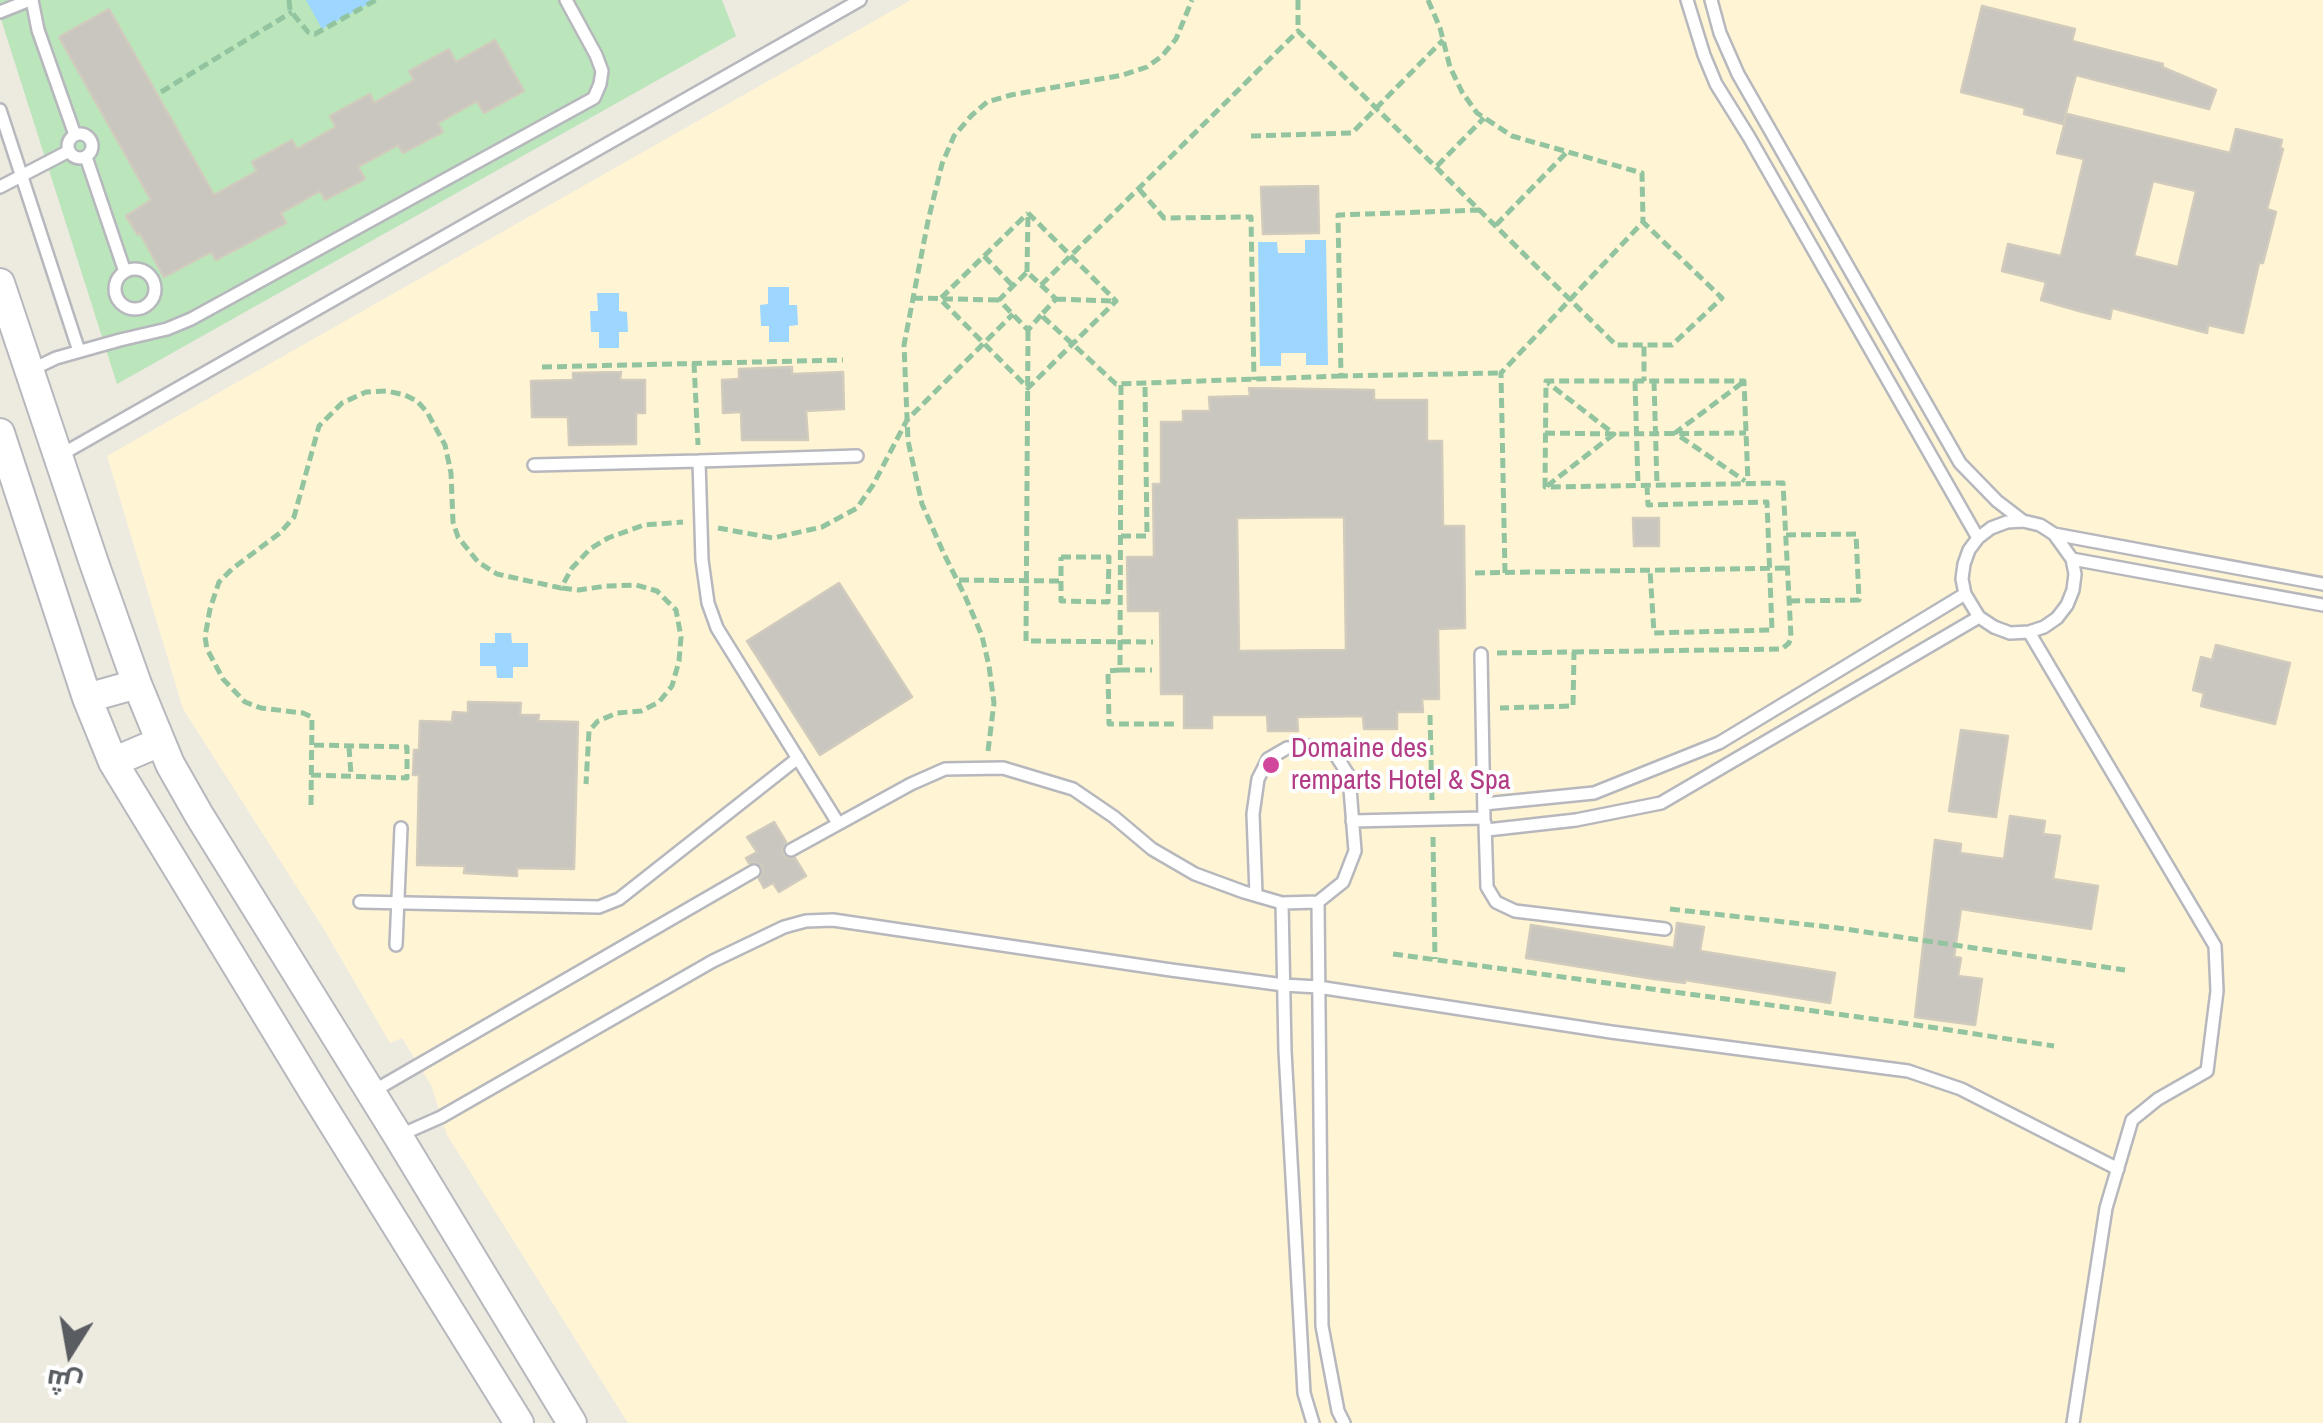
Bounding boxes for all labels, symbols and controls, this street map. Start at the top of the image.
place label: Domaine des remparts Hotel & Spa [1291,732,1510,798]
marker: Domaine des remparts Hotel & Spa [1260,754,1282,776]
north arrow [20,1303,120,1403]
text: ش [43,1360,86,1405]

